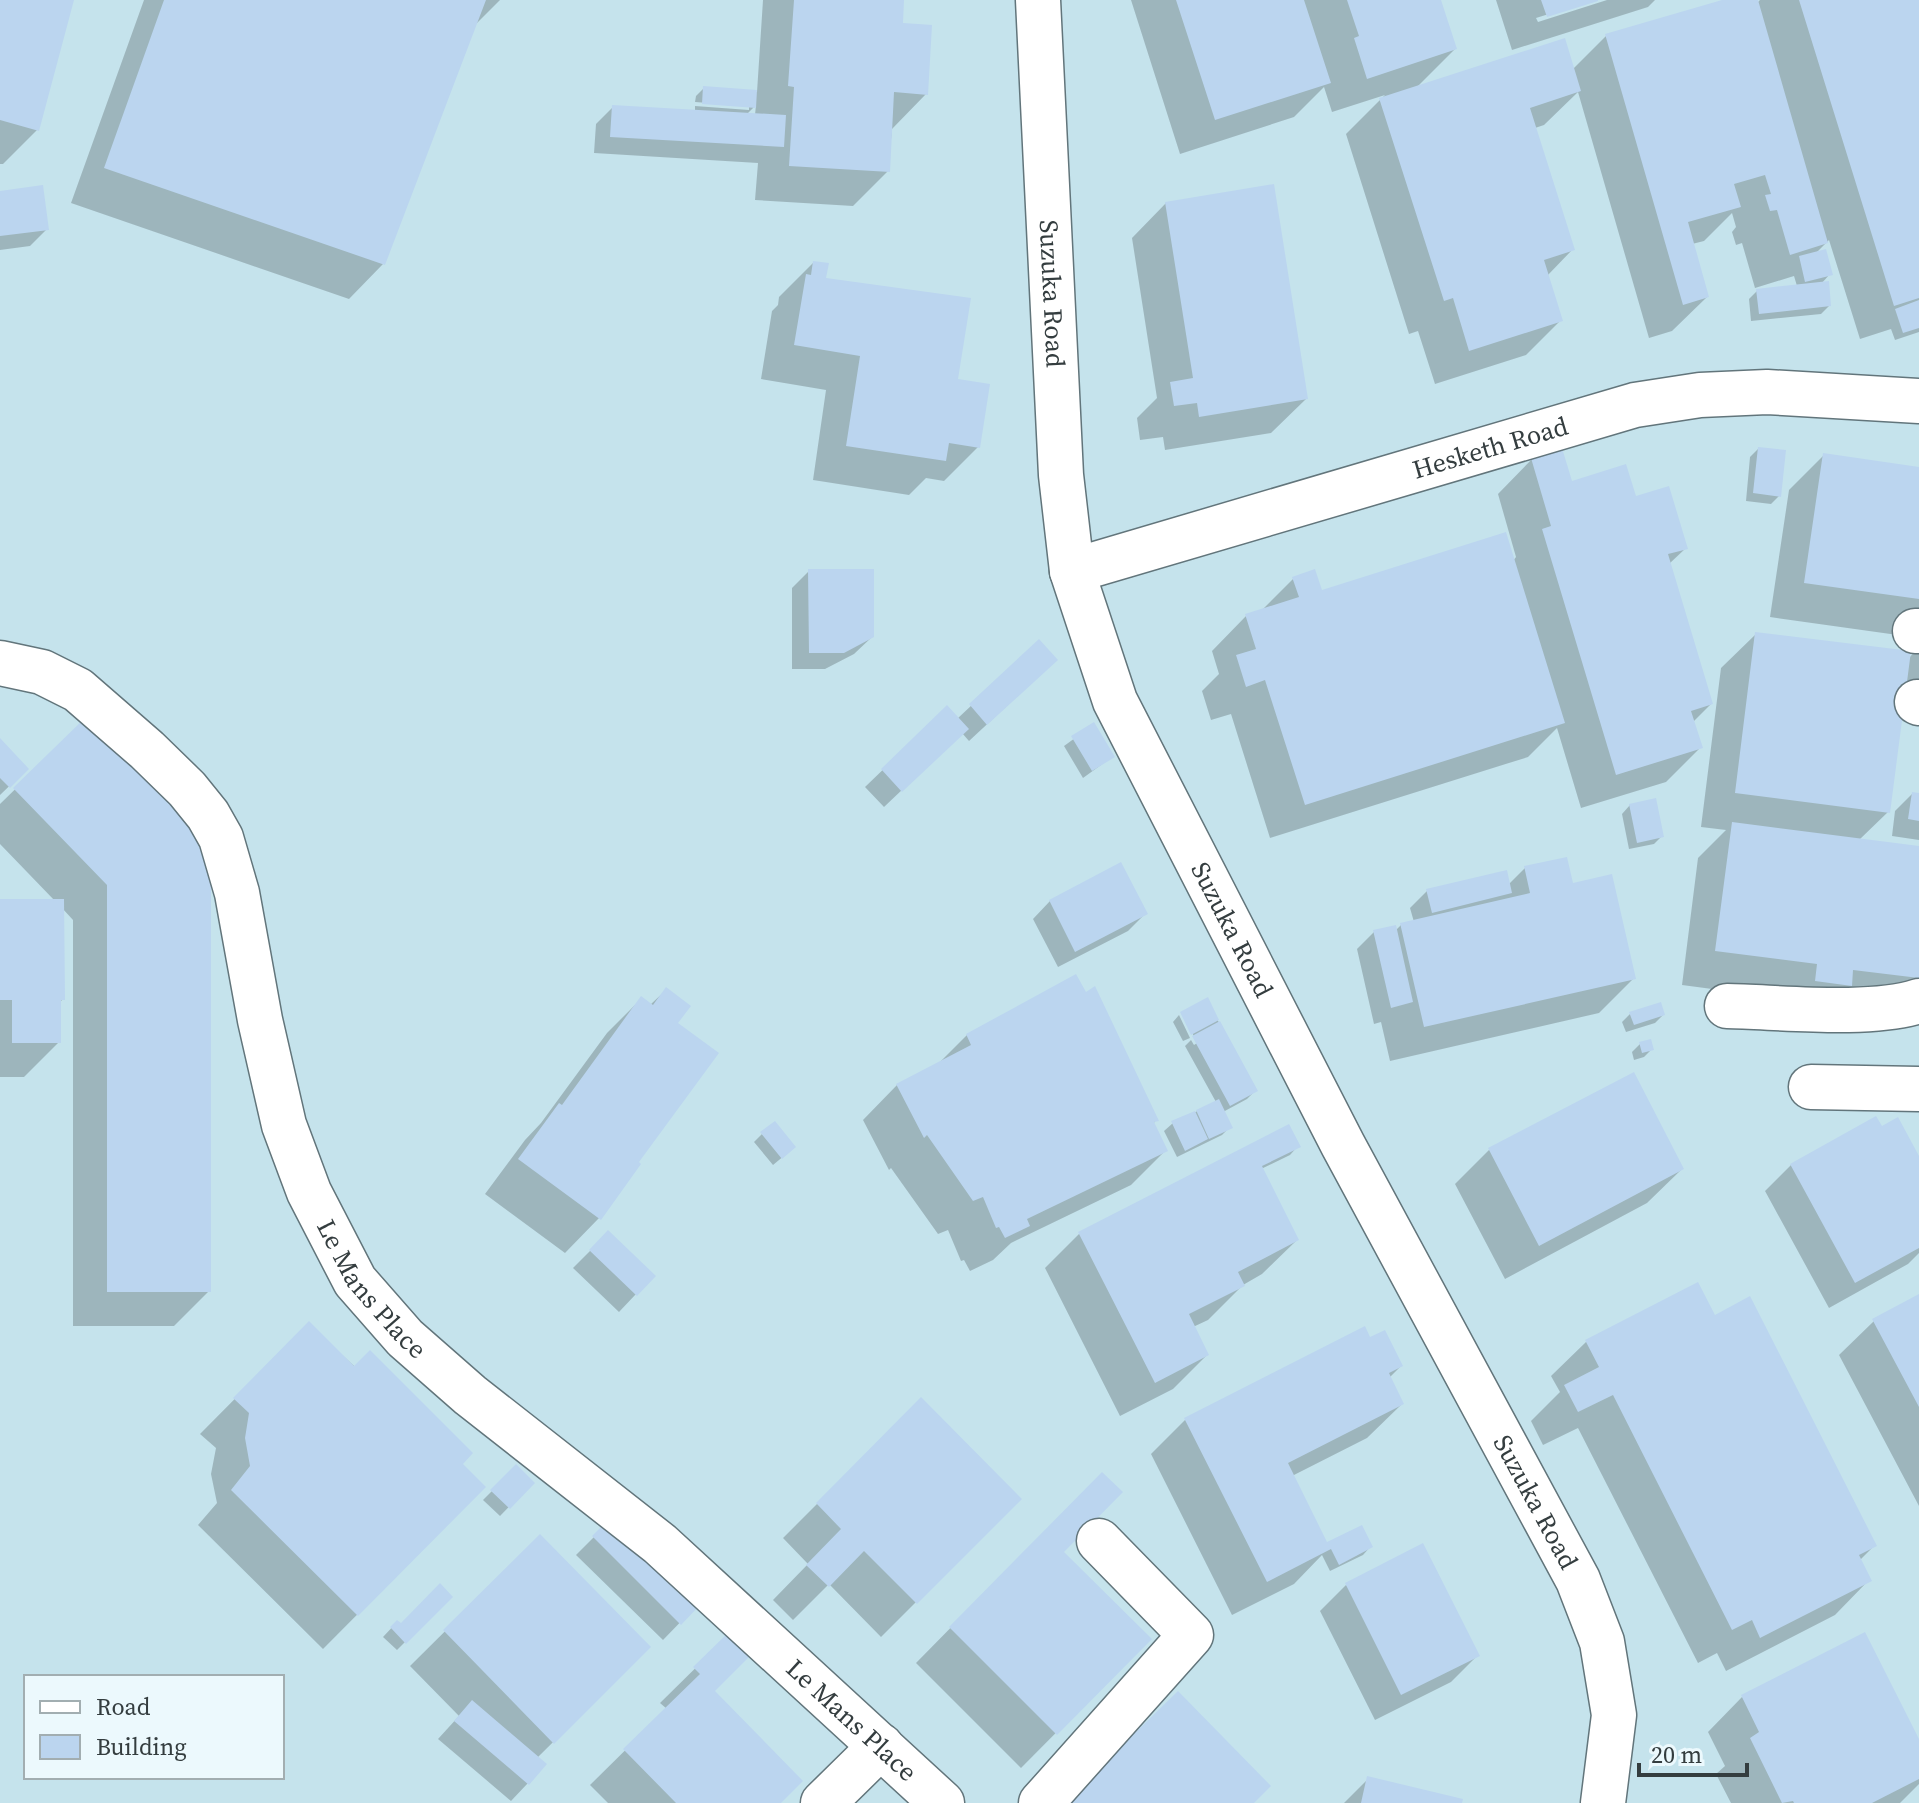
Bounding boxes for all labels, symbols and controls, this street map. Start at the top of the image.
street label: Suzuka Road [1031,219,1074,369]
street label: Hesketh Road [1408,408,1572,488]
street label: Suzuka Road [1183,856,1282,1004]
street label: Le Mans Place [308,1213,434,1367]
street label: Suzuka Road [1485,1428,1587,1576]
street label: Le Mans Place [778,1651,925,1789]
legend [24,1675,284,1779]
text: Road [96,1690,151,1723]
scale bar [1639,1727,1747,1777]
text: Building [96,1730,187,1763]
text: 20 m [1651,1738,1702,1771]

